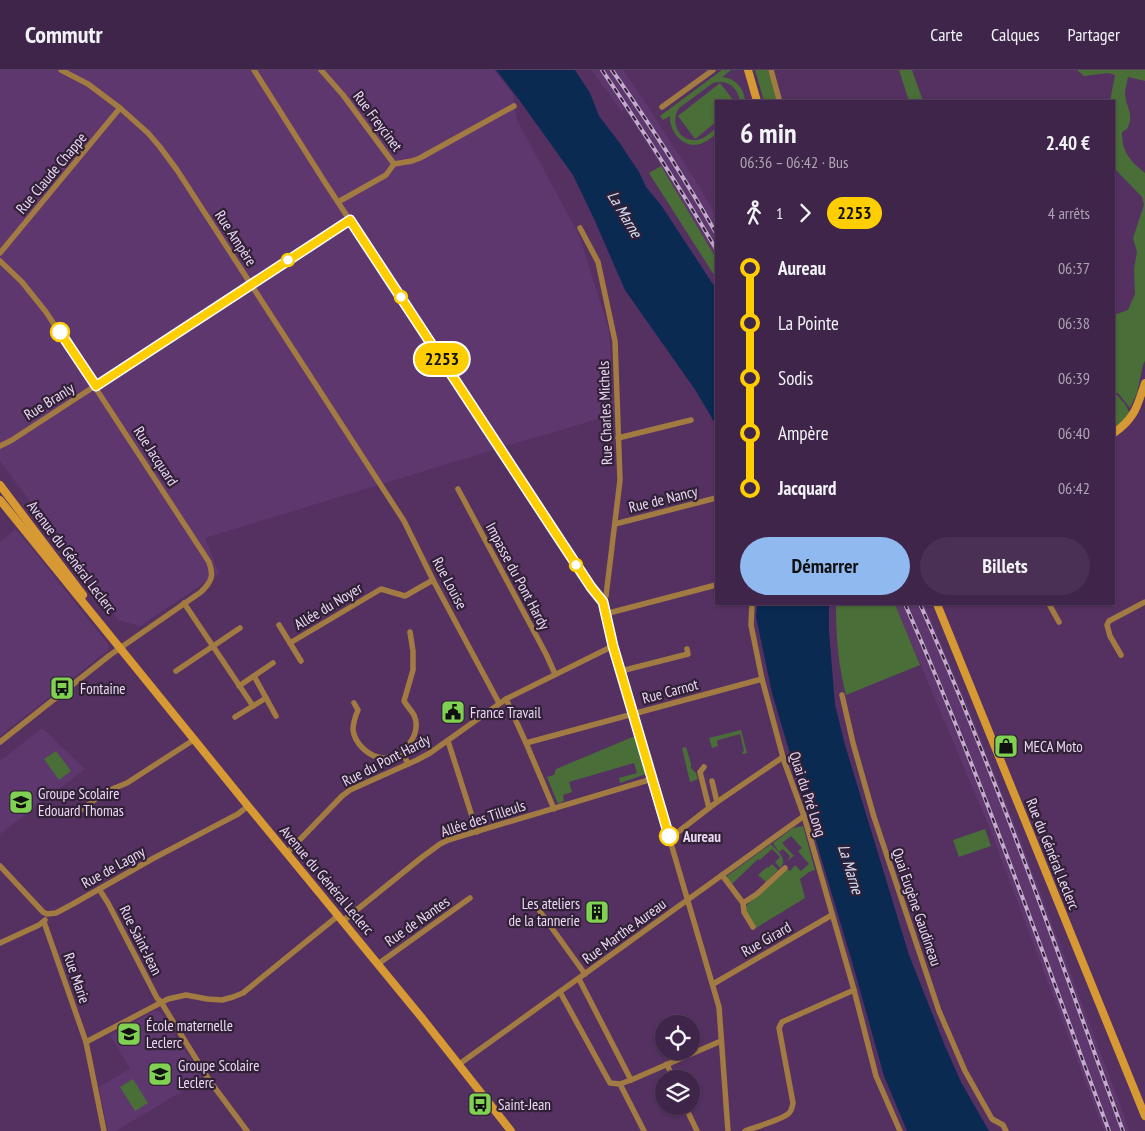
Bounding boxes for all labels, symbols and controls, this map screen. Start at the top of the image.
text: Commutr [25,19,103,50]
text: Carte [930,23,963,46]
text: Calques [991,23,1040,46]
text: Partager [1068,23,1120,46]
street label: Rue Freycinet [349,87,407,155]
text: 6 min [740,114,797,151]
street label: Rue Claude Chappe [11,128,91,218]
text: 2.40 € [1046,131,1090,155]
text: 06:36 – 06:42 · Bus [740,152,848,172]
water label: La Marne [603,187,647,242]
icon: walk [740,199,768,227]
icon: forward [791,199,819,227]
text: 2253 [837,201,872,224]
text: 1 [776,203,783,223]
text: 4 arrêts [1048,203,1090,223]
street label: Rue Ampère [211,207,261,269]
unlabelled marker [281,253,295,267]
text: Aureau [778,256,826,280]
text: 06:37 [1058,258,1090,278]
unlabelled marker [394,290,408,304]
text: La Pointe [778,311,839,335]
text: 06:38 [1058,313,1090,333]
unlabelled marker [50,322,70,342]
line badge: 2253 [407,343,477,375]
text: 2253 [425,347,459,370]
street label: Rue Charles Michels [594,361,616,465]
text: Sodis [778,366,813,390]
text: 06:39 [1058,368,1090,388]
street label: Rue Branly [20,378,78,424]
text: Ampère [778,421,829,445]
street label: Rue Jacquard [130,423,182,489]
text: 06:40 [1058,423,1090,443]
text: Jacquard [778,476,837,500]
text: 06:42 [1058,478,1090,498]
street label: Rue de Nancy [627,481,700,517]
street label: Avenue du Général Leclerc [23,497,121,618]
street label: Impasse du Pont Hardy [482,519,554,633]
button: Démarrer [740,537,910,595]
button: Billets [920,537,1090,595]
street label: Rue Louise [428,554,472,612]
unlabelled marker [569,558,583,572]
street label: Allée du Noyer [291,578,366,634]
street label: Rue Carnot [640,674,700,708]
bus stop icon: Fontaine [49,675,75,701]
place label: Fontaine [80,679,125,698]
public building icon: France Travail [440,699,466,725]
place label: France Travail [470,703,542,722]
street label: Rue du Pont Hardy [339,730,434,790]
shop icon: MECA Moto [993,733,1019,759]
place label: MECA Moto [1024,737,1083,756]
street label: Quai du Pré Long [785,749,831,839]
place label: Groupe Scolaire Edouard Thomas [38,784,124,820]
school or university icon: Groupe Scolaire Edouard Thomas [8,789,34,815]
street label: Allée des Tilleuls [438,795,528,841]
street label: Rue du Général Leclerc [1022,795,1084,913]
street label: Avenue du Général Leclerc [276,822,379,939]
marker: Aureau [659,826,679,846]
place label: Aureau [682,827,721,846]
street label: Rue de Lagny [78,842,148,892]
water label: La Marne [834,842,868,898]
street label: Quai Eugène Gaudineau [888,845,946,969]
street label: Rue de Nantes [381,892,453,950]
place label: Les ateliers de la tannerie [508,894,580,930]
street label: Rue Marthe Aureau [578,894,670,968]
building icon: Les ateliers de la tannerie [584,899,610,925]
street label: Rue Saint-Jean [115,902,167,978]
street label: Rue Girard [738,917,794,961]
street label: Rue Marie [60,950,94,1006]
map controls [655,1015,700,1115]
button: locate [655,1015,700,1060]
place label: École maternelle Leclerc [146,1016,233,1052]
school or university icon: École maternelle Leclerc [116,1021,142,1047]
place label: Groupe Scolaire Leclerc [178,1056,259,1092]
school or university icon: Groupe Scolaire Leclerc [147,1061,173,1087]
button: layers [655,1070,700,1115]
bus stop icon: Saint-Jean [467,1091,493,1117]
place label: Saint-Jean [498,1095,551,1114]

